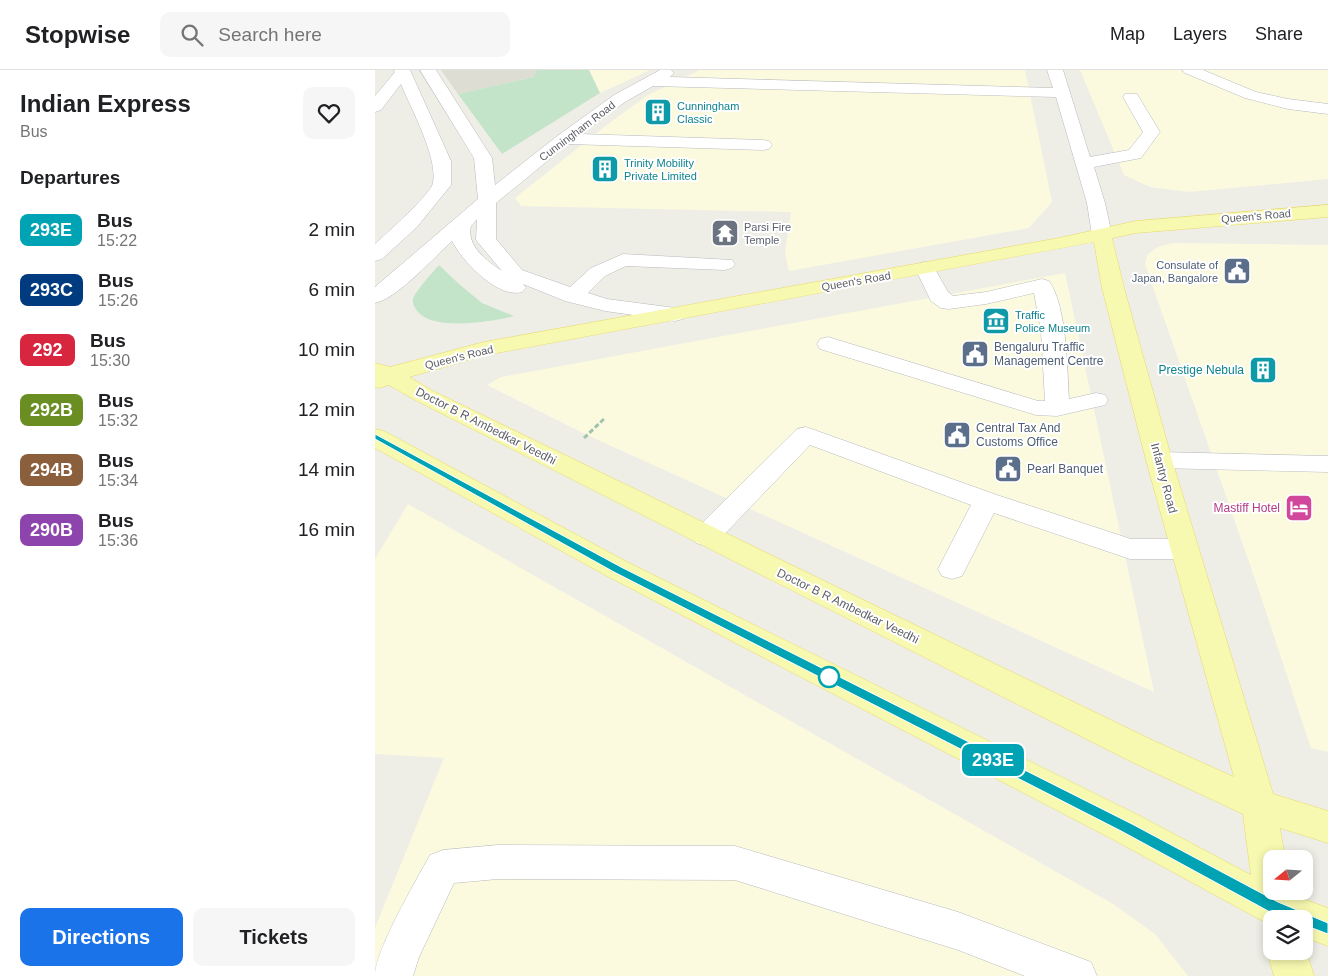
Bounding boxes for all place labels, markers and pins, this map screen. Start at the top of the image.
building icon: Cunningham Classic [643,97,673,127]
place label: Cunningham Classic [677,100,739,125]
building icon: Trinity Mobility Private Limited [590,154,620,184]
place label: Trinity Mobility Private Limited [624,157,697,182]
temple icon: Parsi Fire Temple [710,218,740,248]
place label: Parsi Fire Temple [744,221,791,246]
public building icon: Consulate of Japan, Bangalore [1222,256,1252,286]
place label: Consulate of Japan, Bangalore [1132,259,1219,284]
museum icon: Traffic Police Museum [981,306,1011,336]
place label: Traffic Police Museum [1015,309,1090,334]
public building icon: Bengaluru Traffic Management Centre [960,339,990,369]
place label: Bengaluru Traffic Management Centre [994,340,1104,368]
building icon: Prestige Nebula [1248,355,1278,385]
place label: Prestige Nebula [1159,363,1244,377]
public building icon: Central Tax And Customs Office [942,420,972,450]
place label: Central Tax And Customs Office [976,421,1061,449]
public building icon: Pearl Banquet [993,454,1023,484]
place label: Pearl Banquet [1027,462,1104,476]
hotel icon: Mastiff Hotel [1284,493,1314,523]
place label: Mastiff Hotel [1214,501,1280,515]
unlabelled marker [818,666,840,688]

